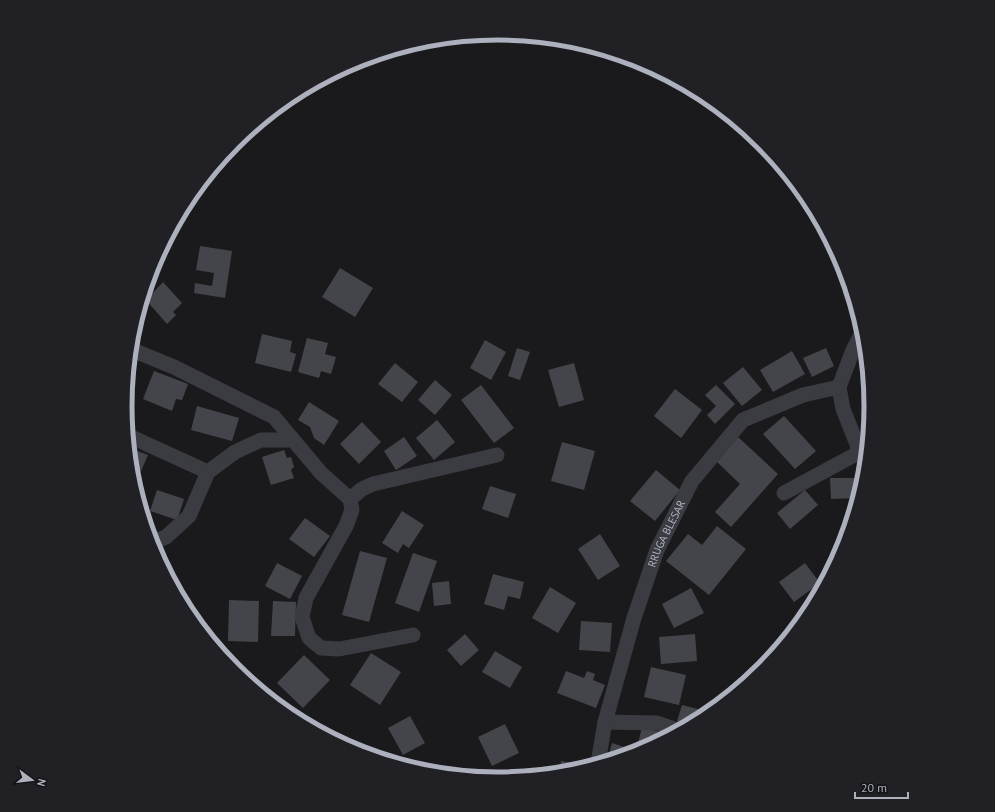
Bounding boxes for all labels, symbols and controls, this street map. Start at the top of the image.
street label: RRUGA BLESAR [645,497,688,569]
north arrow [12,760,52,800]
scale bar [855,774,908,800]
text: N [34,777,49,788]
text: 20 m [861,780,887,795]

